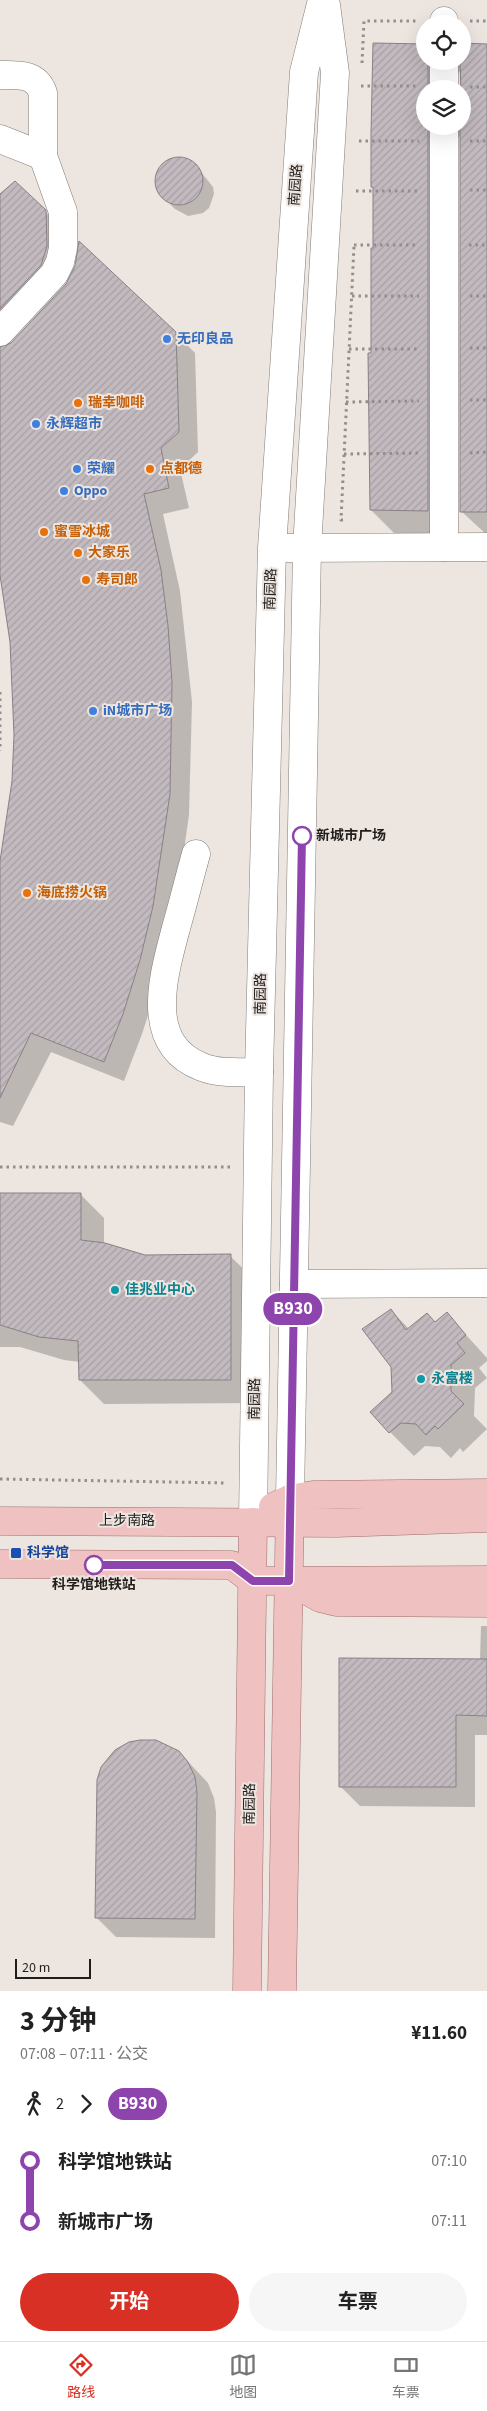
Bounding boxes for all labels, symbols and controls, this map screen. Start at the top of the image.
map controls [416,15,471,135]
button: locate [416,15,471,70]
button: layers [416,80,471,135]
street label: 南园路 [285,163,307,207]
place label: 无印良品 [177,329,233,349]
marker: 无印良品 [161,333,173,345]
place label: 瑞幸咖啡 [88,393,145,413]
marker: 瑞幸咖啡 [72,397,84,409]
place label: 永辉超市 [46,414,102,434]
marker: 永辉超市 [30,418,42,430]
place label: 荣耀 [87,459,115,479]
place label: 点都德 [160,459,202,479]
marker: 荣耀 [71,463,83,475]
marker: 点都德 [144,463,156,475]
place label: Oppo [74,481,108,501]
marker: Oppo [58,485,70,497]
place label: 蜜雪冰城 [54,522,110,542]
marker: 蜜雪冰城 [38,526,50,538]
place label: 大家乐 [88,543,130,563]
marker: 大家乐 [72,547,84,559]
street label: 南园路 [260,568,282,610]
place label: 寿司郎 [96,570,138,590]
marker: 寿司郎 [80,574,92,586]
place label: iN城市广场 [103,701,172,721]
marker: iN城市广场 [87,705,99,717]
marker: 新城市广场 [292,826,312,846]
place label: 新城市广场 [316,826,386,846]
place label: 海底捞火锅 [37,883,107,903]
marker: 海底捞火锅 [21,887,33,899]
street label: 南园路 [251,973,271,1015]
place label: 佳兆业中心 [125,1280,195,1300]
marker: 佳兆业中心 [109,1284,121,1296]
line badge: B930 [258,1293,328,1325]
text: B930 [273,1296,313,1321]
place label: 永富楼 [431,1369,473,1389]
marker: 永富楼 [415,1373,427,1385]
street label: 南园路 [245,1378,265,1420]
street label: 上步南路 [99,1511,155,1531]
place label: 科学馆 [27,1543,69,1563]
marker: 科学馆 [9,1546,23,1560]
marker: 科学馆地铁站 [84,1555,104,1575]
place label: 科学馆地铁站 [52,1575,136,1595]
street label: 南园路 [240,1783,260,1825]
scale bar [15,1956,91,1979]
text: 20 m [22,1958,50,1978]
text: 3 分钟 [20,2001,96,2041]
text: ¥11.60 [411,2020,467,2047]
text: 07:08 – 07:11 · 公交 [20,2043,148,2065]
icon: walk [20,2090,48,2118]
icon: forward [72,2090,100,2118]
text: B930 [118,2091,157,2116]
text: 2 [56,2093,64,2115]
text: 科学馆地铁站 [58,2149,172,2176]
text: 07:10 [431,2150,467,2172]
text: 新城市广场 [58,2209,153,2236]
text: 07:11 [431,2210,467,2232]
button: 开始 [20,2273,239,2331]
button: 车票 [249,2273,467,2331]
tab: 路线 [67,2351,95,2403]
tab: 地图 [229,2351,257,2403]
tab: 车票 [392,2351,420,2403]

